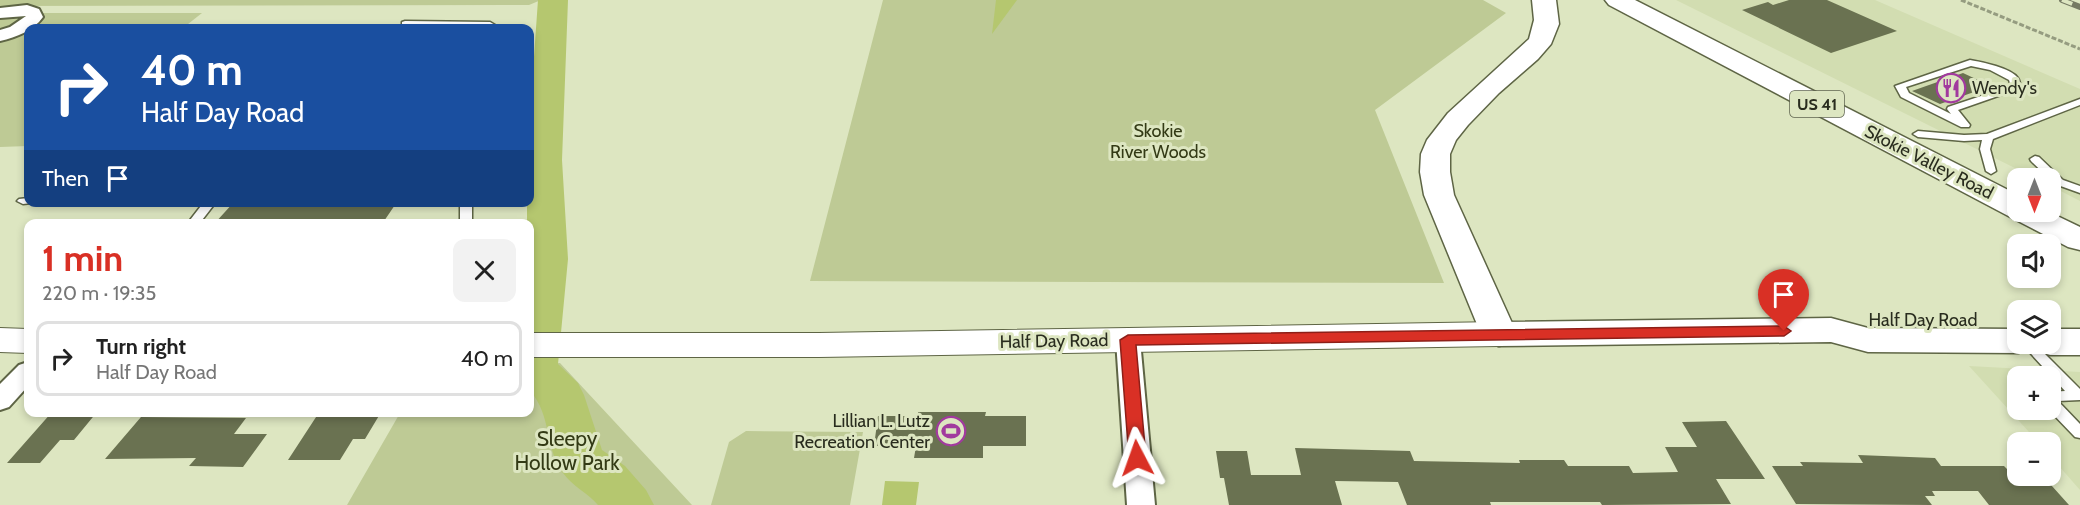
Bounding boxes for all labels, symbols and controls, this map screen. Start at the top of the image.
text: 40 m [141,44,243,96]
icon: right [42,48,120,126]
restaurant icon: Wendy's [1935,72,1967,104]
place label: Wendy's [1972,77,2037,99]
road number: US 41 [1790,91,1844,117]
text: Half Day Road [141,96,304,129]
park label: Skokie River Woods [1110,120,1206,163]
street label: Skokie Valley Road [1861,120,1997,204]
icon: arrive [101,162,134,195]
text: Then [42,165,89,192]
north arrow [2007,168,2061,222]
map controls [2007,168,2061,486]
button: sound [2007,234,2061,288]
text: 1 min [42,236,123,280]
button: close [453,239,516,302]
pin [1758,269,1809,331]
icon: arrive [1767,278,1800,311]
text: 220 m · 19:35 [42,281,156,305]
button: layers [2007,300,2061,354]
street label: Half Day Road [1869,309,1977,331]
street label: Half Day Road [999,329,1109,353]
text: Turn right [96,333,186,360]
icon: right [45,342,78,375]
text: 40 m [461,345,513,372]
text: Half Day Road [96,360,217,384]
button: + [2007,366,2061,420]
place label: Lillian L. Lutz Recreation Center [794,410,931,453]
sports icon: Lillian L. Lutz Recreation Center [935,415,967,447]
park label: Sleepy Hollow Park [514,426,620,475]
position arrow [1105,426,1169,490]
button: − [2007,432,2061,486]

